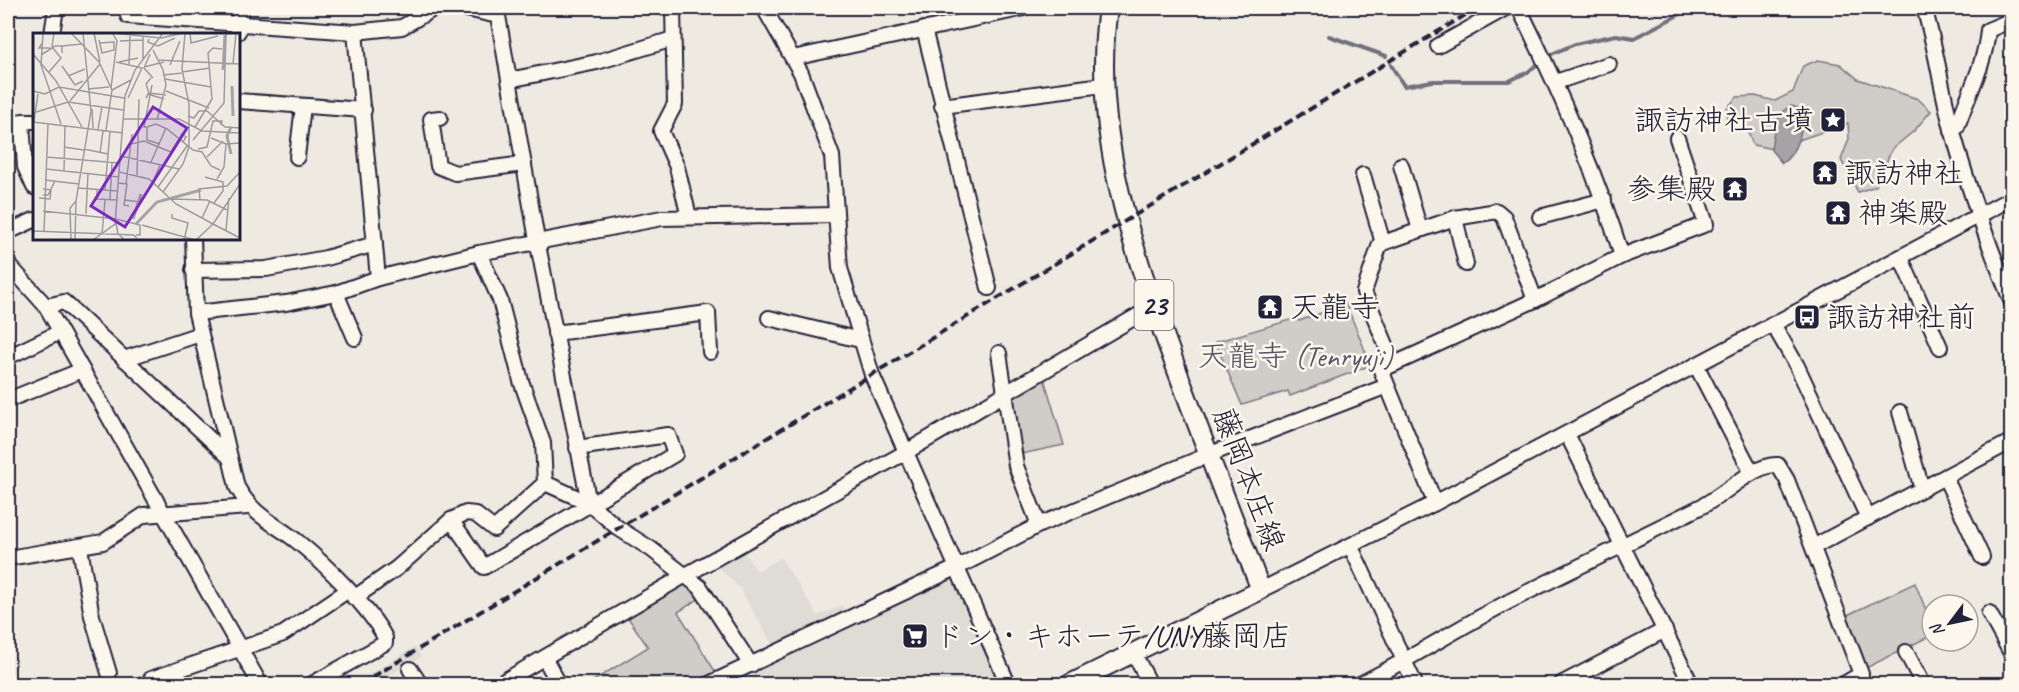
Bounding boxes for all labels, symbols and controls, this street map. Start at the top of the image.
inset map [33,33,240,240]
place label: 諏訪神社古墳 [1634,101,1814,139]
place icon: 諏訪神社古墳 [1818,105,1848,135]
place label: 諏訪神社 [1844,154,1964,192]
temple icon: 諏訪神社 [1810,158,1840,188]
place label: 参集殿 [1626,170,1716,208]
temple icon: 参集殿 [1720,174,1750,204]
place label: 神楽殿 [1858,194,1948,232]
temple icon: 神楽殿 [1823,198,1853,228]
road number: 23 [1134,280,1174,330]
place label: 天龍寺 [1290,288,1380,326]
temple icon: 天龍寺 [1255,292,1285,322]
place label: 諏訪神社前 [1826,298,1976,336]
bus stop icon: 諏訪神社前 [1792,302,1822,332]
park label: 天龍寺 (Tenryuji) [1197,337,1395,375]
street label: 藤岡本庄線 [1204,402,1294,556]
north arrow [1920,593,1980,653]
place label: ドン・キホーテ/UNY藤岡店 [934,617,1291,655]
text: N [1925,618,1949,640]
supermarket icon: ドン・キホーテ/UNY藤岡店 [900,621,930,651]

